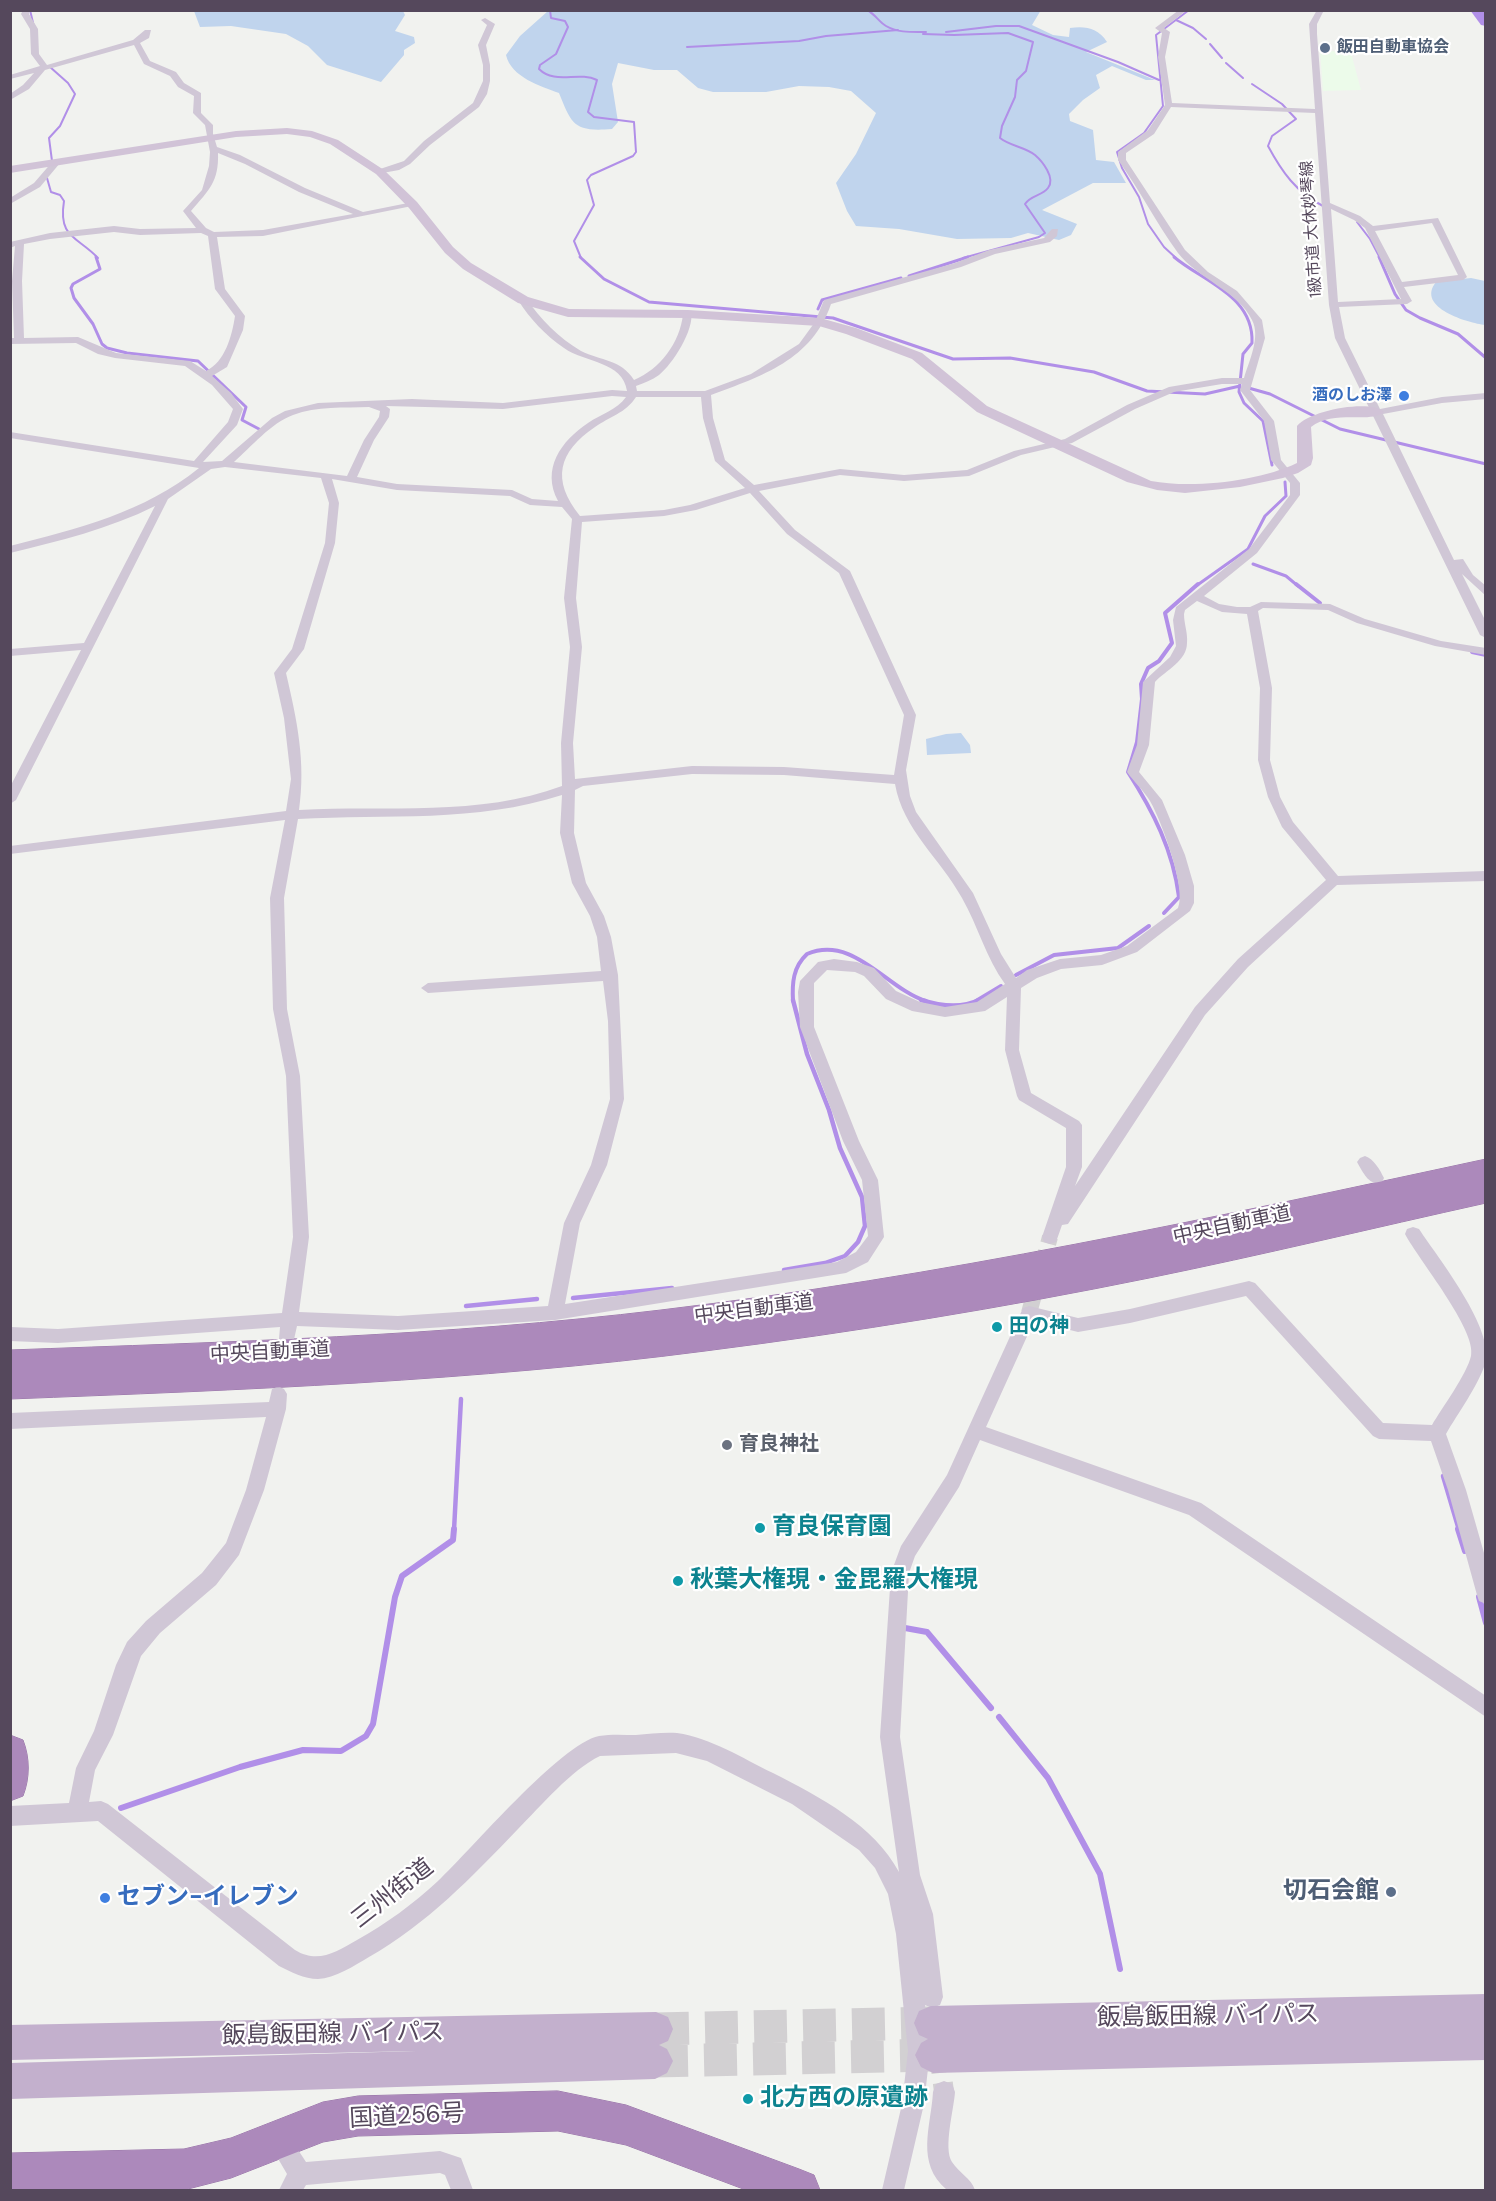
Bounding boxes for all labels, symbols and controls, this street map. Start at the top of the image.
place label: 飯田自動車協会 [1337,38,1449,58]
marker: 飯田自動車協会 [1318,41,1332,55]
street label: 1級市道 大休妙琴線 [1298,160,1326,298]
place label: 酒のしお澤 [1312,386,1392,406]
marker: 酒のしお澤 [1397,389,1411,403]
street label: 中央自動車道 [1171,1202,1293,1250]
street label: 中央自動車道 [693,1291,815,1329]
place label: 田の神 [1009,1315,1069,1339]
marker: 田の神 [990,1320,1004,1334]
street label: 中央自動車道 [209,1338,331,1368]
place label: 育良神社 [739,1433,819,1457]
marker: 育良神社 [720,1438,734,1452]
place label: 育良保育園 [772,1514,892,1542]
marker: 育良保育園 [753,1521,767,1535]
place label: 秋葉大権現・金毘羅大権現 [690,1567,978,1595]
marker: 秋葉大権現・金毘羅大権現 [671,1574,685,1588]
street label: 三州街道 [346,1853,440,1935]
place label: 切石会館 [1283,1878,1379,1906]
place label: セブン-イレブン [117,1884,299,1912]
marker: 切石会館 [1384,1885,1398,1899]
marker: セブン-イレブン [98,1891,112,1905]
street label: 飯島飯田線 バイパス [1097,2001,1319,2033]
street label: 飯島飯田線 バイパス [222,2019,444,2051]
place label: 北方西の原遺跡 [760,2085,928,2113]
marker: 北方西の原遺跡 [741,2092,755,2106]
street label: 国道256号 [349,2100,465,2134]

